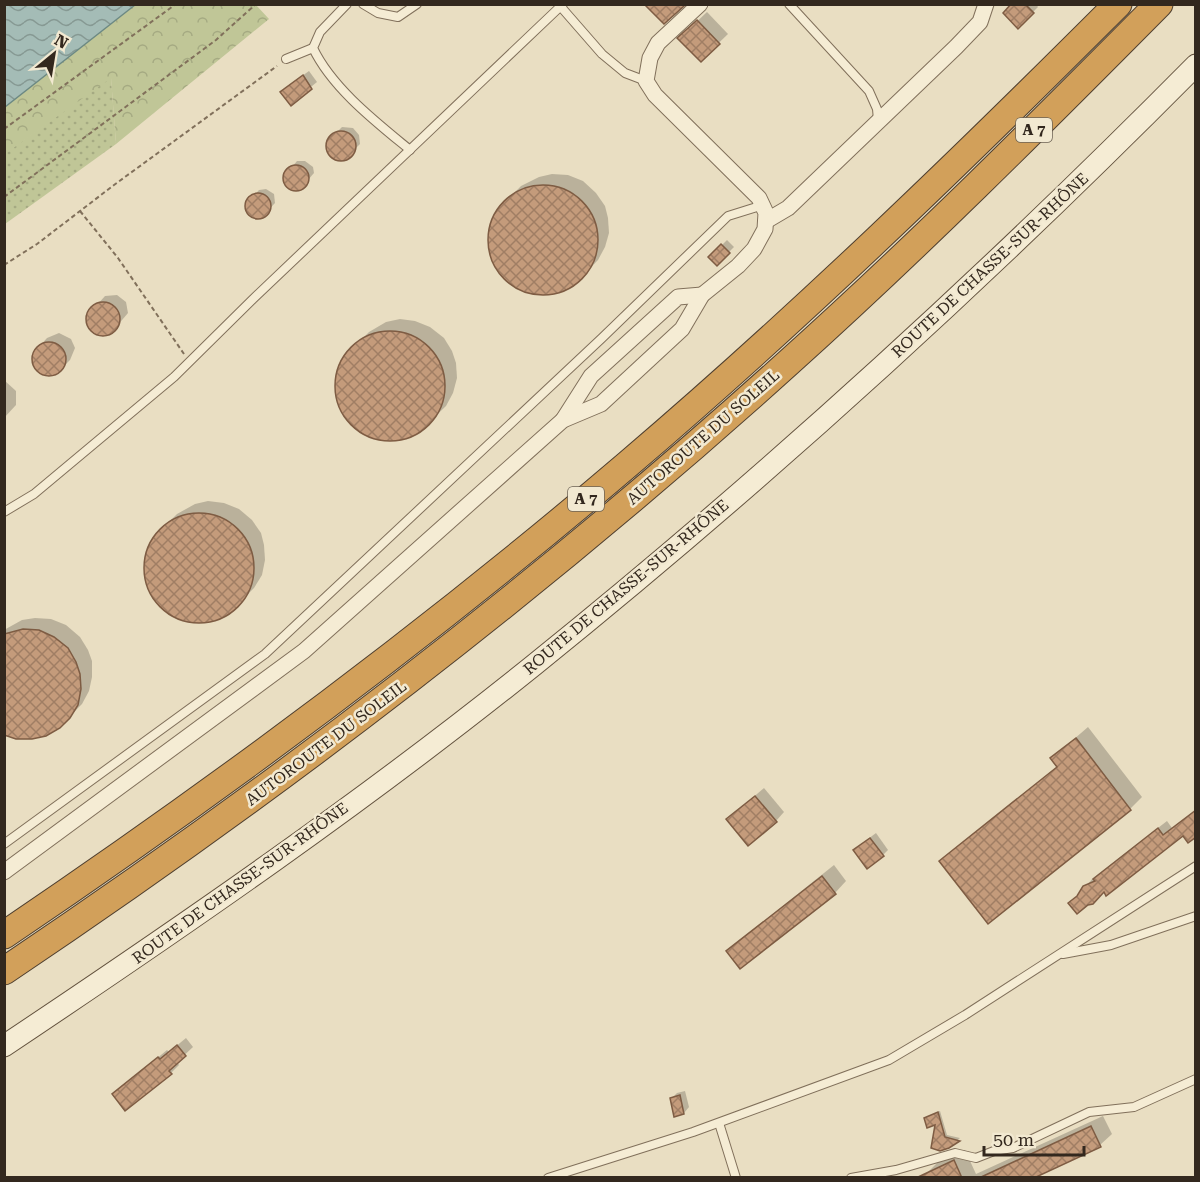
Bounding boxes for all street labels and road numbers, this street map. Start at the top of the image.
road number: A 7 [1016,118,1052,142]
street label: ROUTE DE CHASSE-SUR-RHÔNE [888,169,1092,361]
street label: AUTOROUTE DU SOLEIL [623,365,783,508]
road number: A 7 [568,487,604,511]
street label: ROUTE DE CHASSE-SUR-RHÔNE [519,495,733,679]
street label: AUTOROUTE DU SOLEIL [242,676,410,810]
street label: ROUTE DE CHASSE-SUR-RHÔNE [128,798,352,968]

